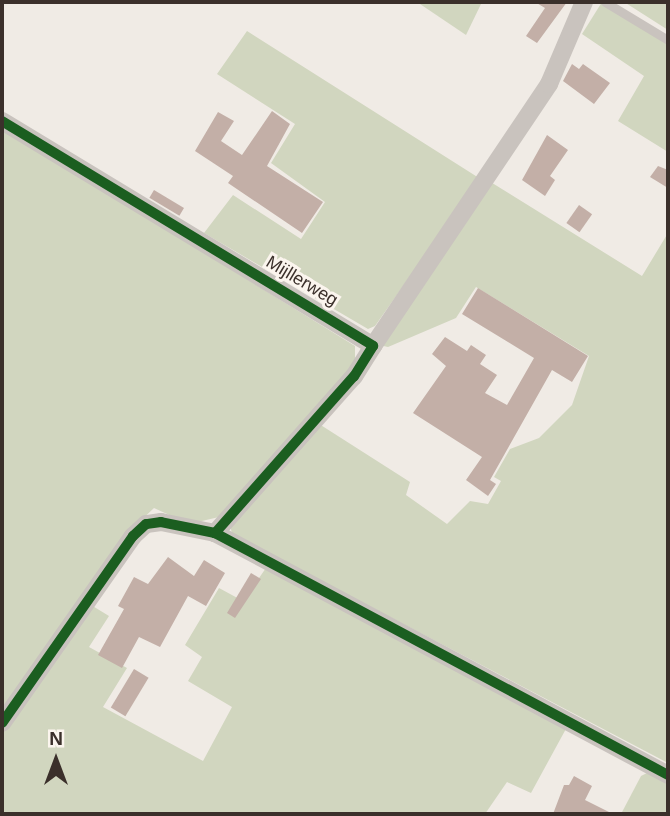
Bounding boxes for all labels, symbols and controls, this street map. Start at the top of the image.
street label: Mijllerweg [262,251,342,311]
north arrow [21,725,91,795]
text: N [49,728,63,749]

